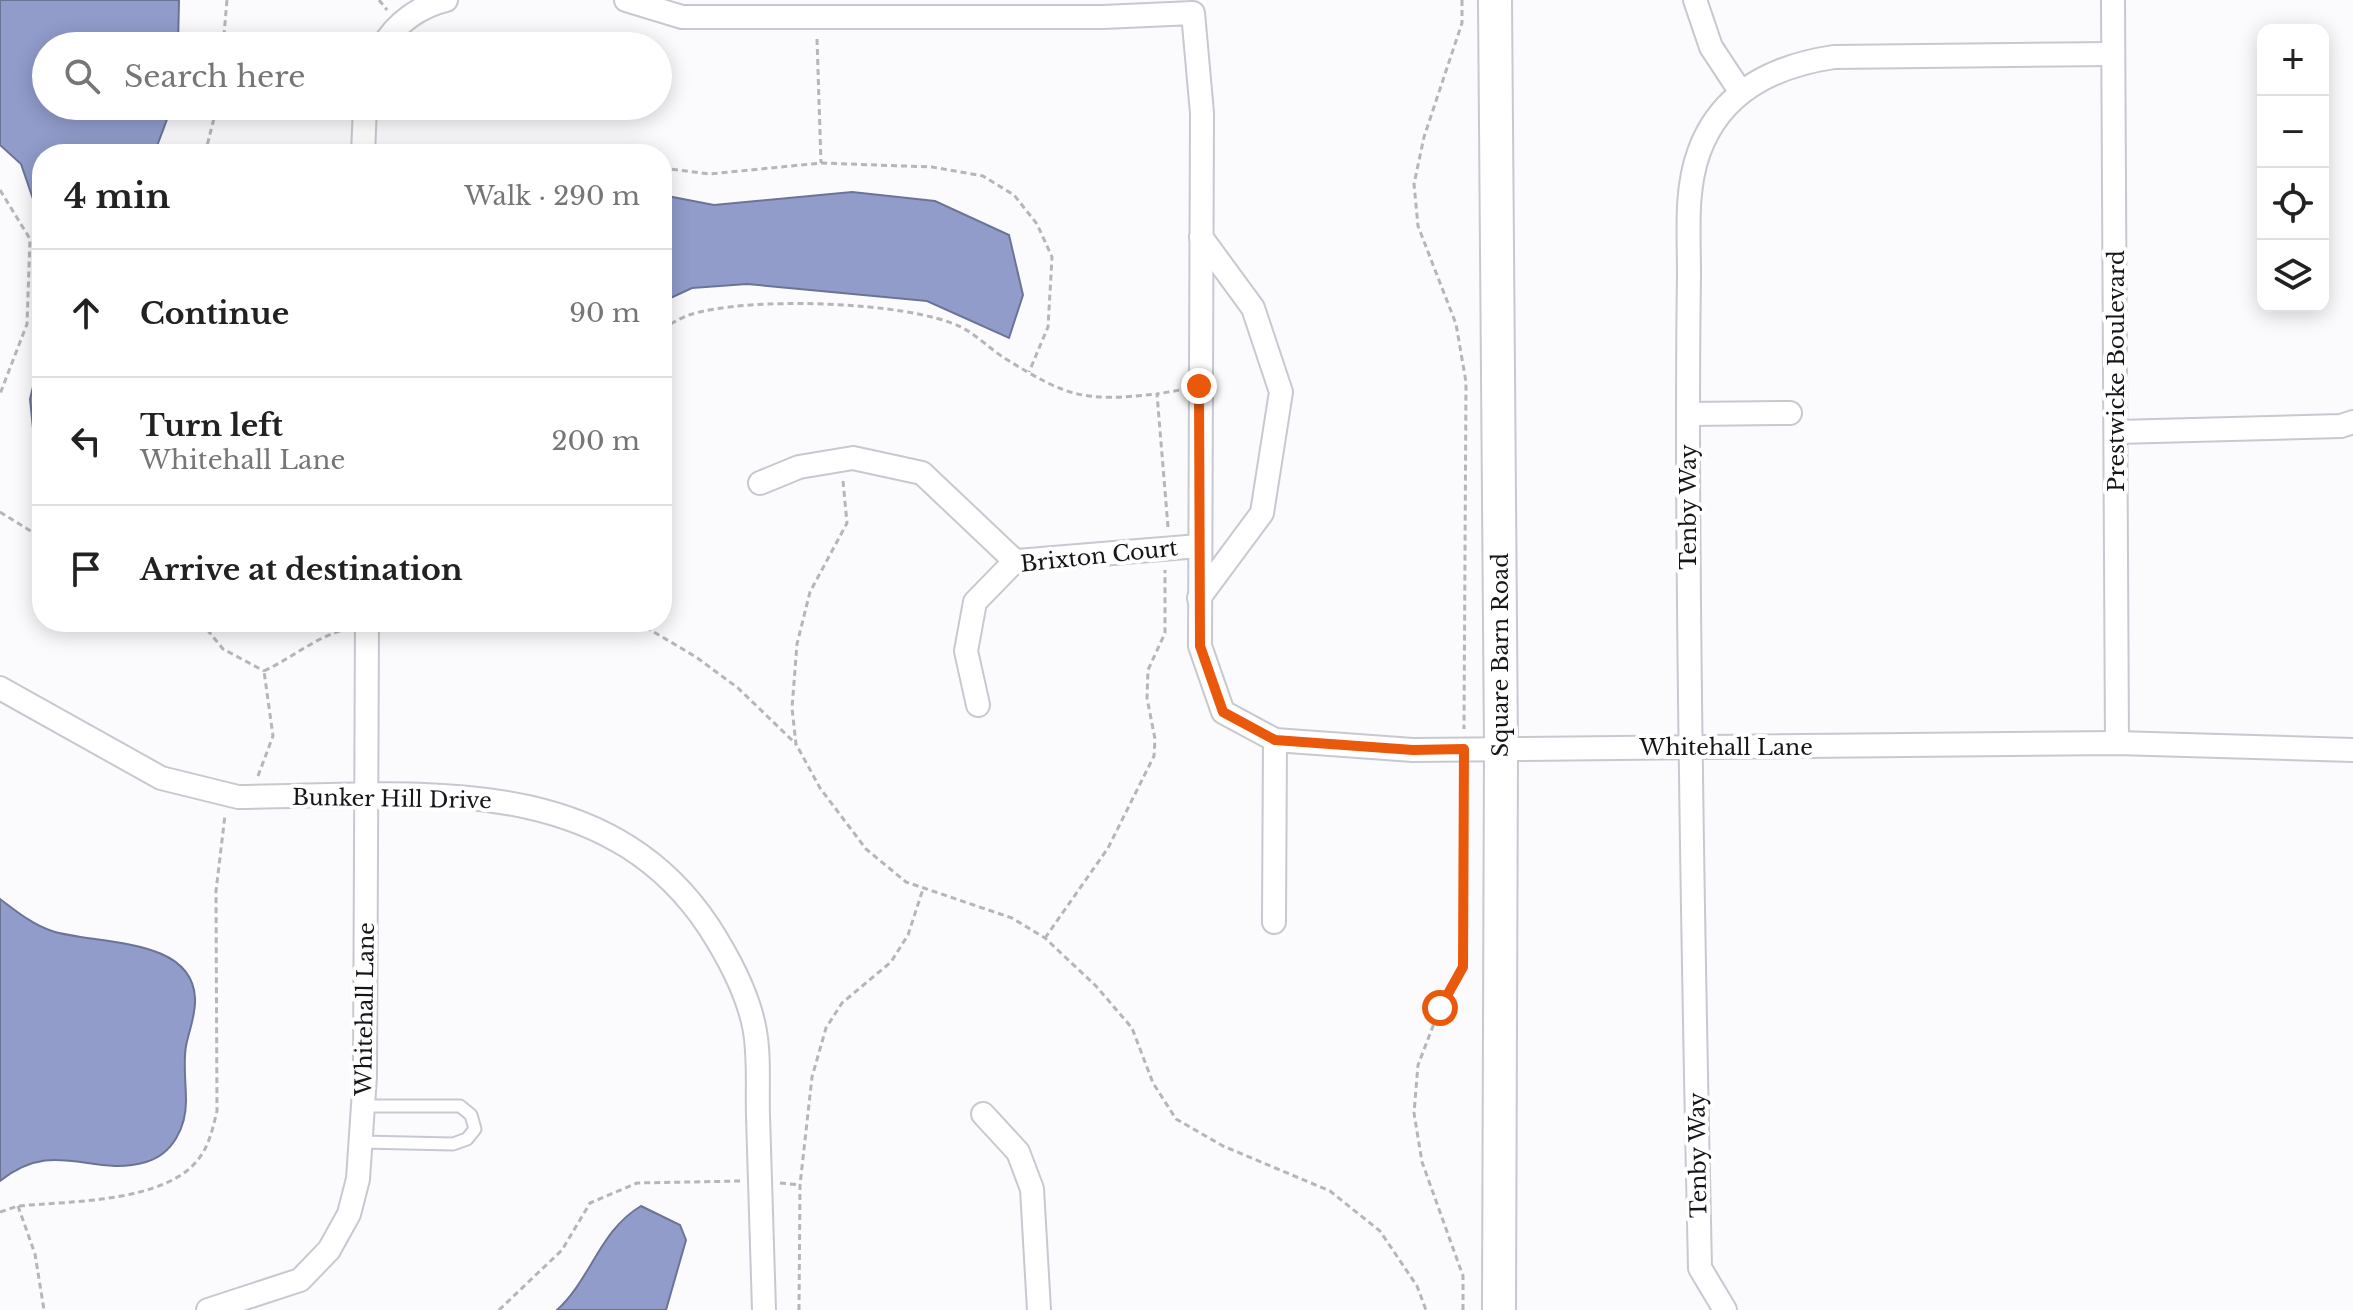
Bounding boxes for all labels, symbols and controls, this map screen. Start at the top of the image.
map controls [2257,24,2329,312]
button: + [2257,24,2329,96]
search box [32,32,672,120]
icon: search [60,54,104,98]
text: Search here [124,58,305,95]
button: − [2257,96,2329,168]
button: locate [2257,168,2329,240]
text: 4 min [64,175,170,217]
text: Walk · 290 m [464,180,640,212]
button: layers [2257,240,2329,312]
street label: Prestwicke Boulevard [2103,250,2130,492]
icon: ahead [64,291,108,335]
text: Continue [140,295,289,332]
text: 90 m [569,297,640,329]
route end [1181,368,1217,404]
text: Turn left [140,407,283,444]
icon: left [64,419,108,463]
text: 200 m [551,425,640,457]
text: Whitehall Lane [140,444,345,476]
street label: Tenby Way [1675,444,1702,570]
street label: Brixton Court [1019,534,1180,578]
icon: arrive [64,547,108,591]
text: Arrive at destination [140,551,463,588]
street label: Square Barn Road [1487,553,1514,757]
street label: Whitehall Lane [1638,734,1813,761]
street label: Bunker Hill Drive [292,784,492,814]
street label: Whitehall Lane [350,922,380,1097]
route start [1422,990,1458,1026]
street label: Tenby Way [1683,1092,1713,1218]

